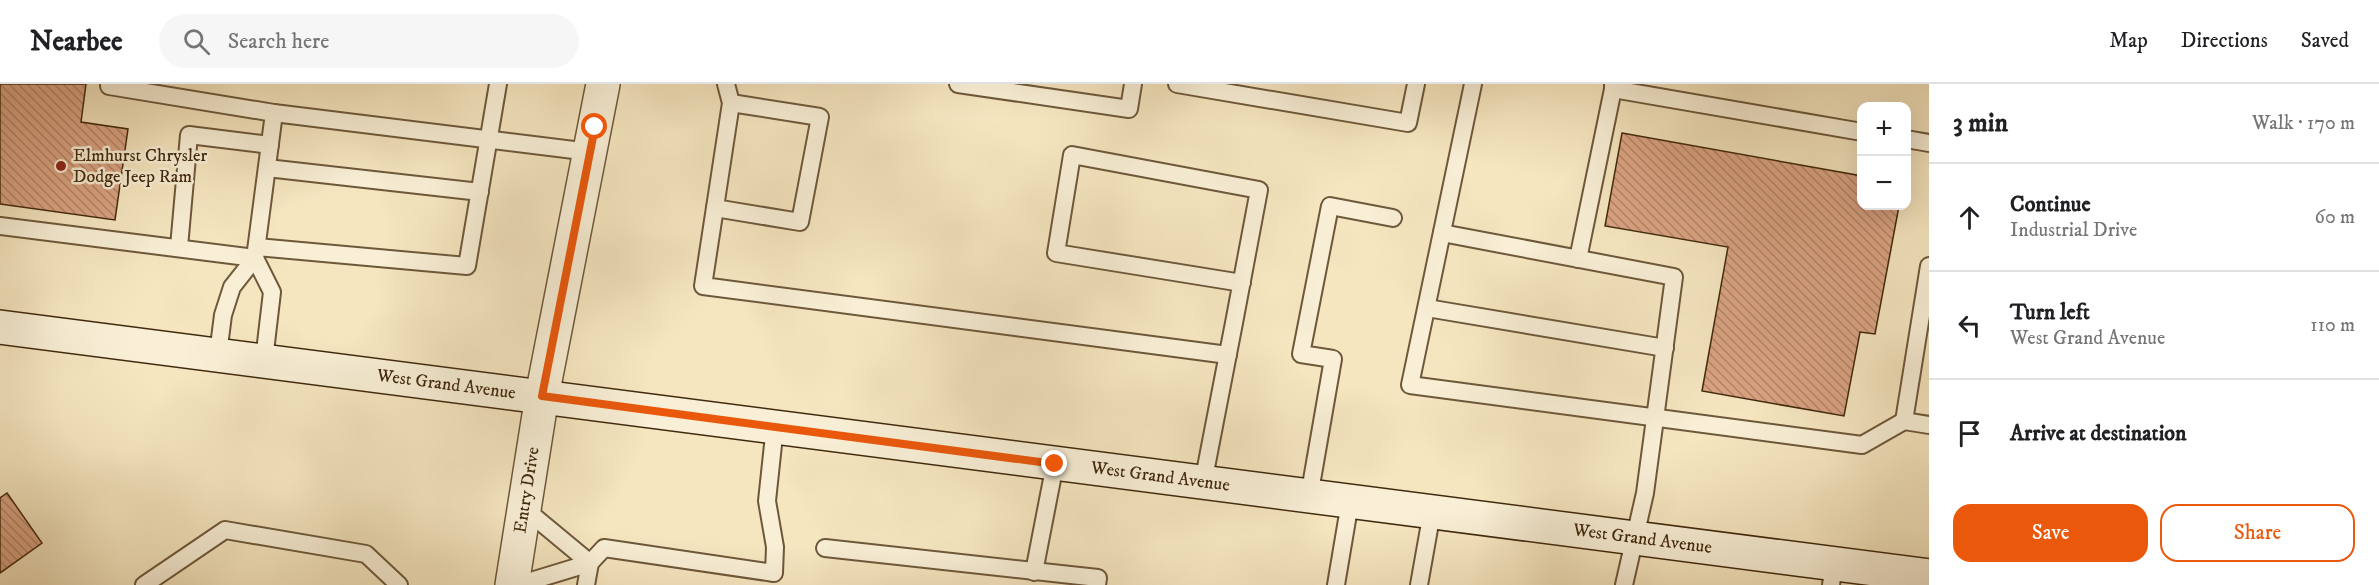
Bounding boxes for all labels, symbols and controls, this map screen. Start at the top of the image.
search box [159,14,579,68]
text: Nearbee [30,24,123,59]
icon: search [180,25,213,58]
text: Search here [228,28,329,55]
text: Map [2109,28,2148,54]
text: Directions [2181,28,2268,54]
text: Saved [2301,28,2349,54]
map controls [1857,102,1911,210]
button: + [1857,102,1911,156]
text: 3 min [1953,107,2008,140]
text: Walk · 170 m [2252,111,2355,136]
route start [581,113,607,139]
place label: Elmhurst Chrysler Dodge Jeep Ram [73,145,207,188]
button: − [1857,156,1911,210]
marker: Elmhurst Chrysler Dodge Jeep Ram [54,159,68,173]
text: Continue [2010,191,2091,218]
icon: ahead [1953,201,1986,234]
text: 60 m [2315,205,2355,230]
text: Industrial Drive [2010,218,2137,243]
text: Turn left [2010,299,2090,326]
icon: left [1953,309,1986,342]
text: 110 m [2310,313,2355,338]
text: West Grand Avenue [2010,326,2165,351]
street label: West Grand Avenue [375,365,517,404]
icon: arrive [1953,417,1986,450]
text: Arrive at destination [2010,420,2187,447]
street label: Entry Drive [509,445,545,535]
route end [1041,450,1067,476]
street label: West Grand Avenue [1089,457,1231,497]
button: Save [1953,504,2148,562]
button: Share [2160,504,2355,562]
street label: West Grand Avenue [1571,519,1713,559]

